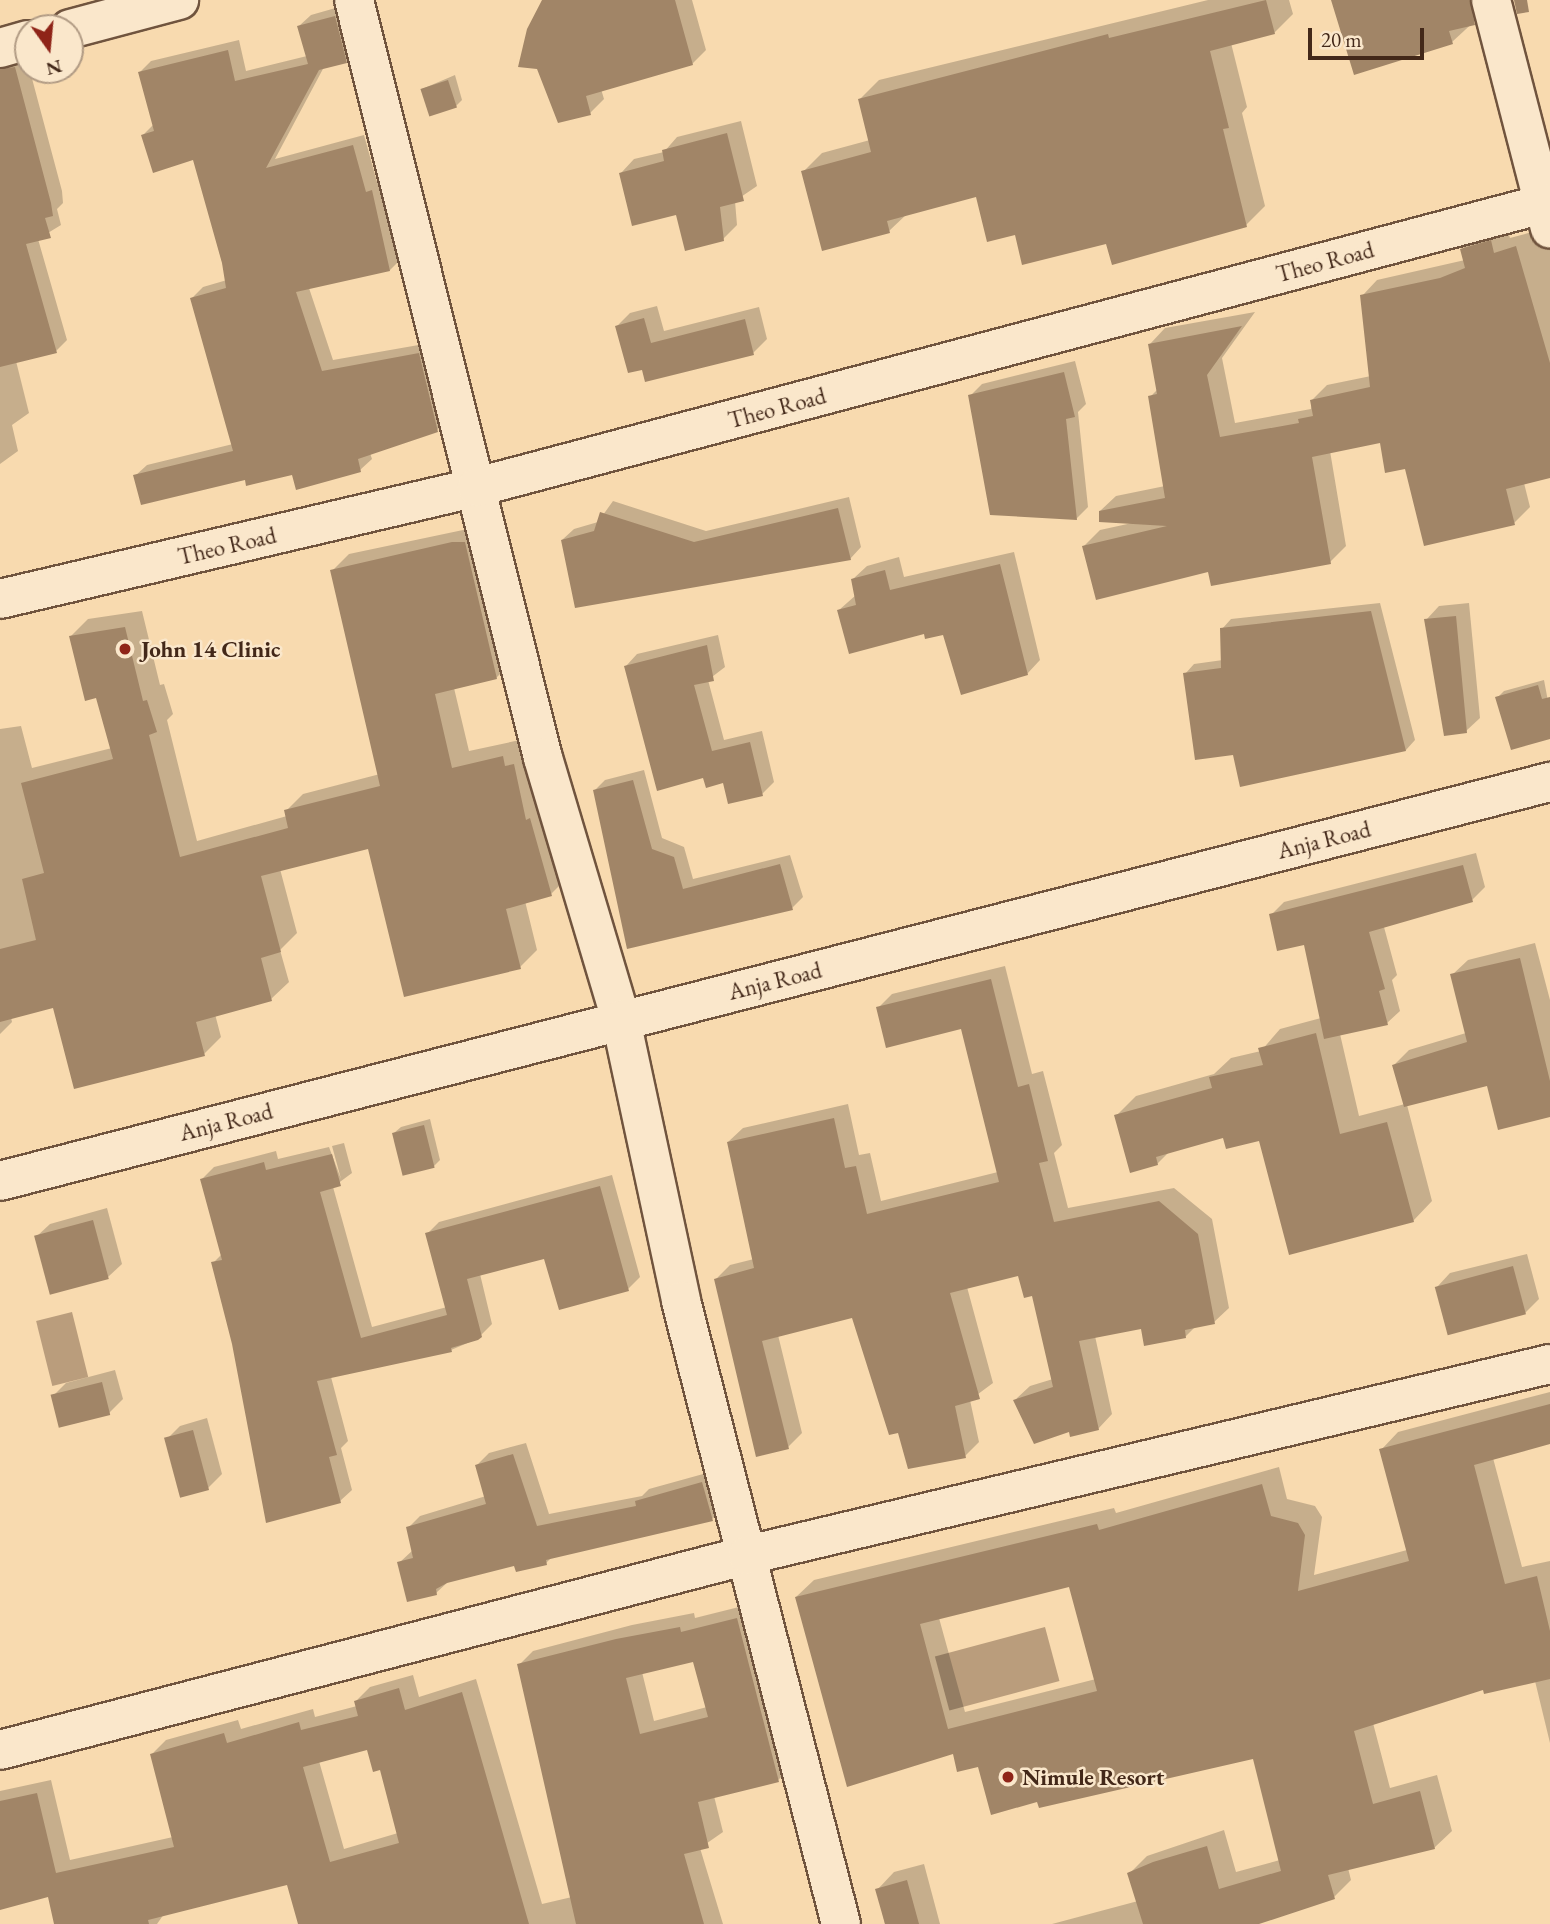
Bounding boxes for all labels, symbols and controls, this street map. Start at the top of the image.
north arrow [14,14,84,84]
scale bar [1312,14,1428,58]
text: 20 m [1321,26,1362,53]
text: N [43,54,65,82]
street label: Theo Road [1273,236,1377,288]
street label: Theo Road [725,382,829,434]
street label: Theo Road [175,521,279,571]
place label: John 14 Clinic [141,635,280,663]
marker: John 14 Clinic [115,639,135,659]
street label: Anja Road [1274,815,1374,865]
street label: Anja Road [725,956,825,1006]
street label: Anja Road [176,1097,276,1147]
place label: Nimule Resort [1022,1763,1164,1791]
marker: Nimule Resort [1000,1769,1016,1785]

